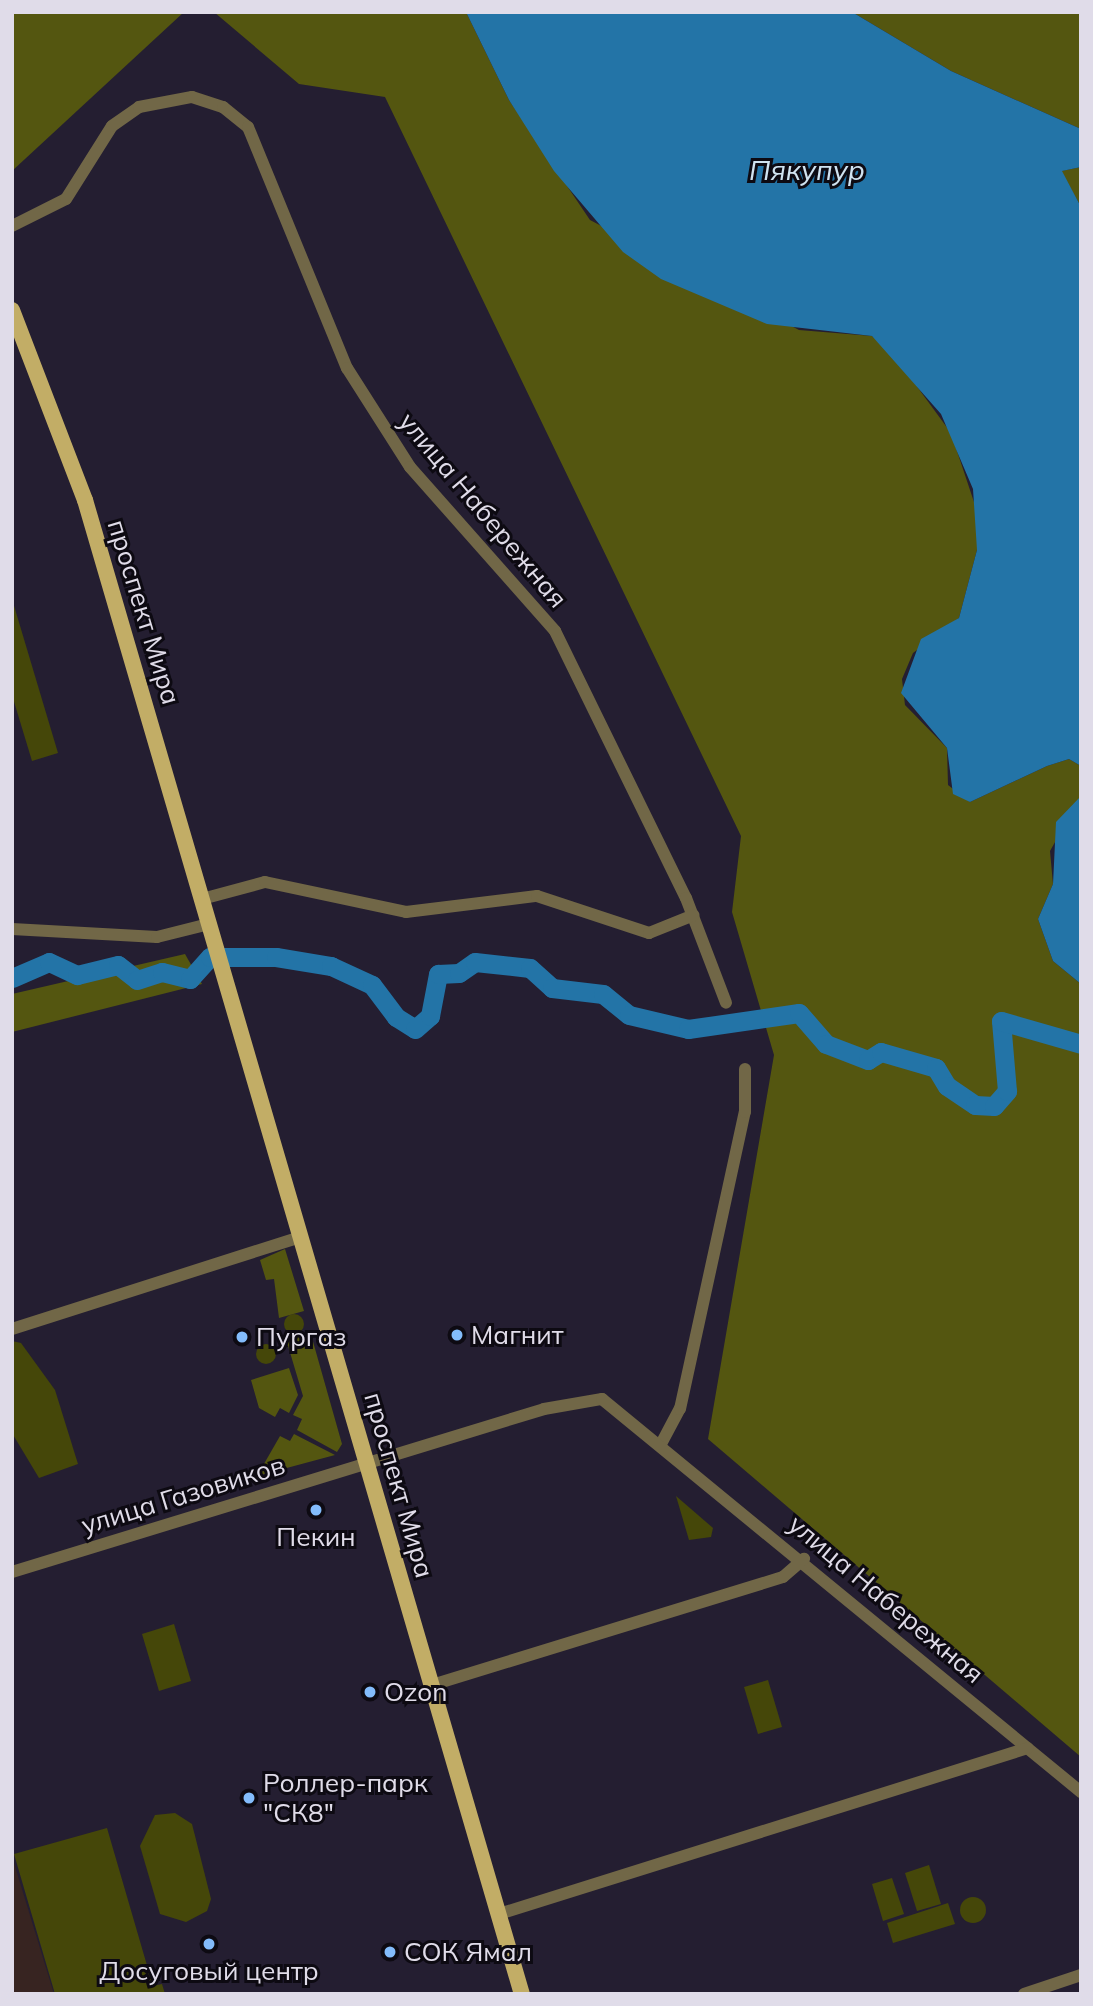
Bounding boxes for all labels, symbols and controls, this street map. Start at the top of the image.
water label: Пякупур [749,153,865,187]
street label: улица Набережная [392,406,574,614]
street label: проспект Мира [101,516,187,708]
place label: Магнит [471,1319,564,1351]
place label: Пургаз [256,1321,346,1353]
marker: Магнит [449,1327,465,1343]
marker: Пургаз [234,1329,250,1345]
street label: проспект Мира [358,1389,440,1581]
street label: улица Газовиков [77,1449,289,1541]
marker: Пекин [308,1502,324,1518]
street label: улица Набережная [782,1508,990,1690]
place label: Пекин [276,1521,356,1553]
place label: Ozon [384,1676,447,1708]
marker: Ozon [362,1684,378,1700]
place label: Роллер-парк "СК8" [263,1767,428,1828]
marker: Роллер-парк "СК8" [241,1790,257,1806]
marker: Досуговый центр [201,1936,217,1952]
place label: СОК Ямал [404,1936,532,1968]
marker: СОК Ямал [382,1944,398,1960]
place label: Досуговый центр [99,1955,319,1987]

